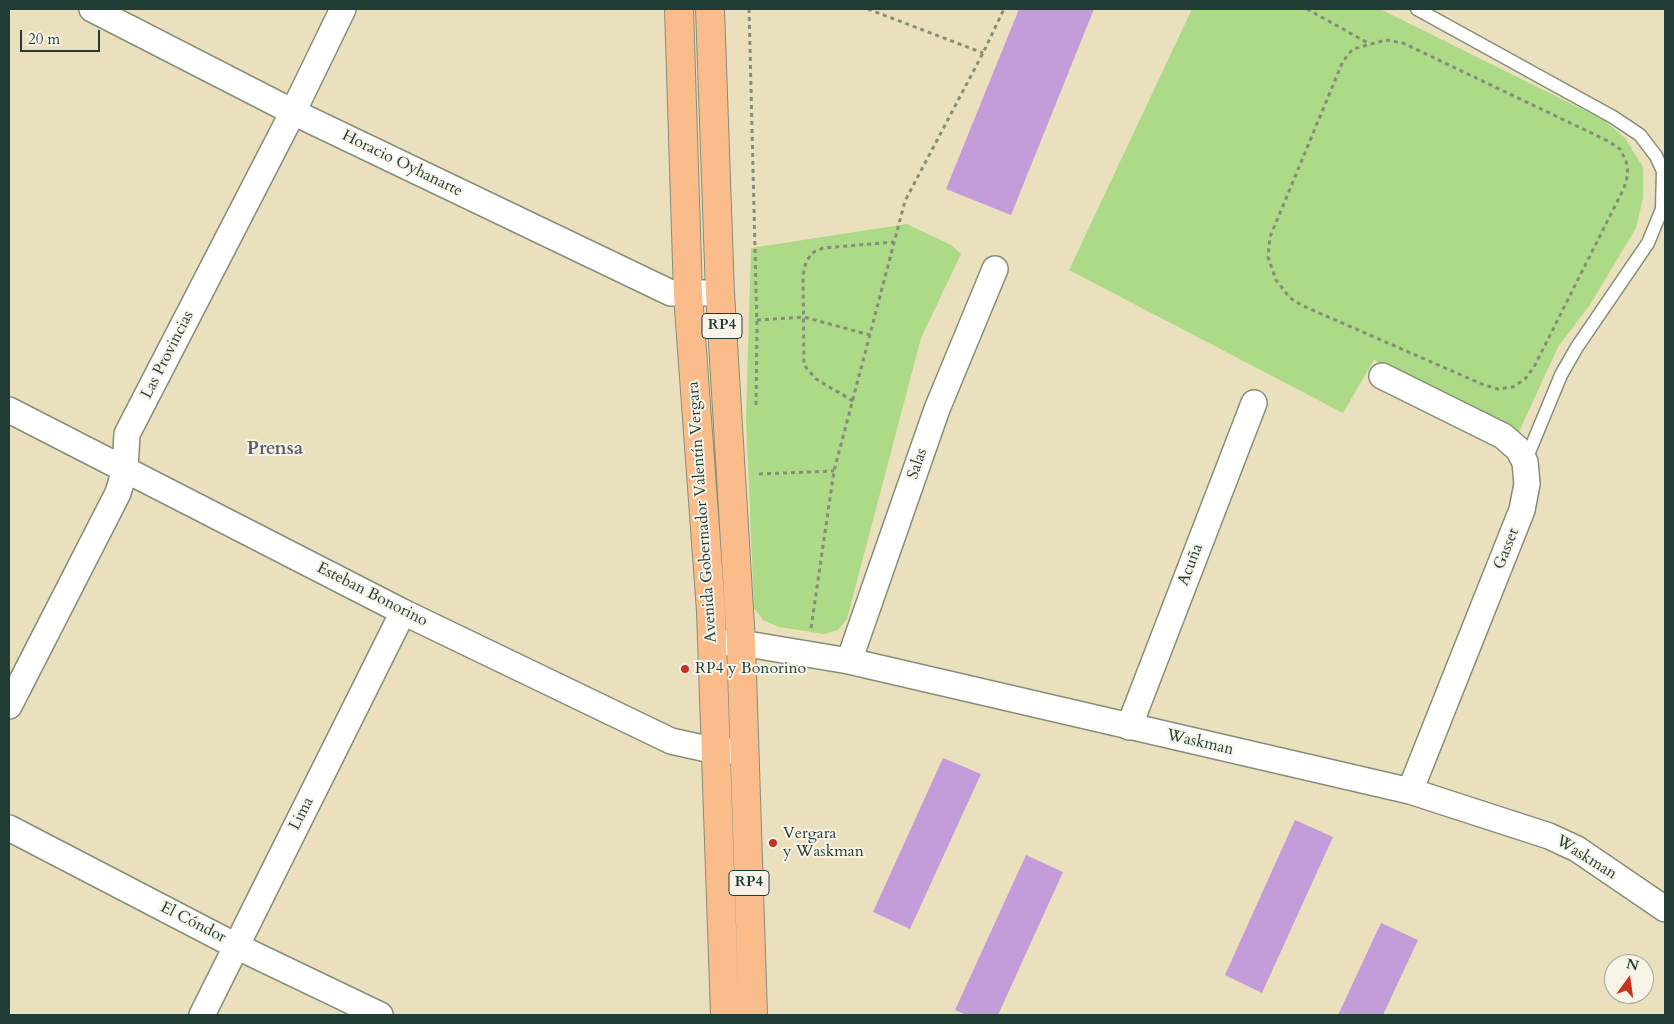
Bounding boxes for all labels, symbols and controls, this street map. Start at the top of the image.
scale bar [22,20,102,52]
text: 20 m [28,29,60,49]
street label: Horacio Oyhanarte [339,127,465,201]
street label: Las Provincias [138,308,198,402]
road number: RP4 [702,314,742,338]
street label: Avenida Gobernador Valentín Vergara [684,381,722,643]
district label: Prensa [247,439,303,461]
street label: Salas [904,446,932,482]
street label: Gasset [1490,526,1524,572]
street label: Acuña [1174,541,1208,589]
street label: Esteban Bonorino [313,559,431,631]
place label: RP4 y Bonorino [695,659,806,679]
marker: RP4 y Bonorino [679,663,691,675]
street label: Waskman [1165,726,1235,760]
street label: Lima [286,794,318,834]
place label: Vergara y Waskman [783,824,864,862]
street label: Waskman [1552,832,1620,884]
marker: Vergara y Waskman [767,837,779,849]
road number: RP4 [729,870,769,896]
street label: El Cóndor [157,898,229,948]
north arrow [1604,954,1654,1004]
text: N [1624,954,1641,976]

